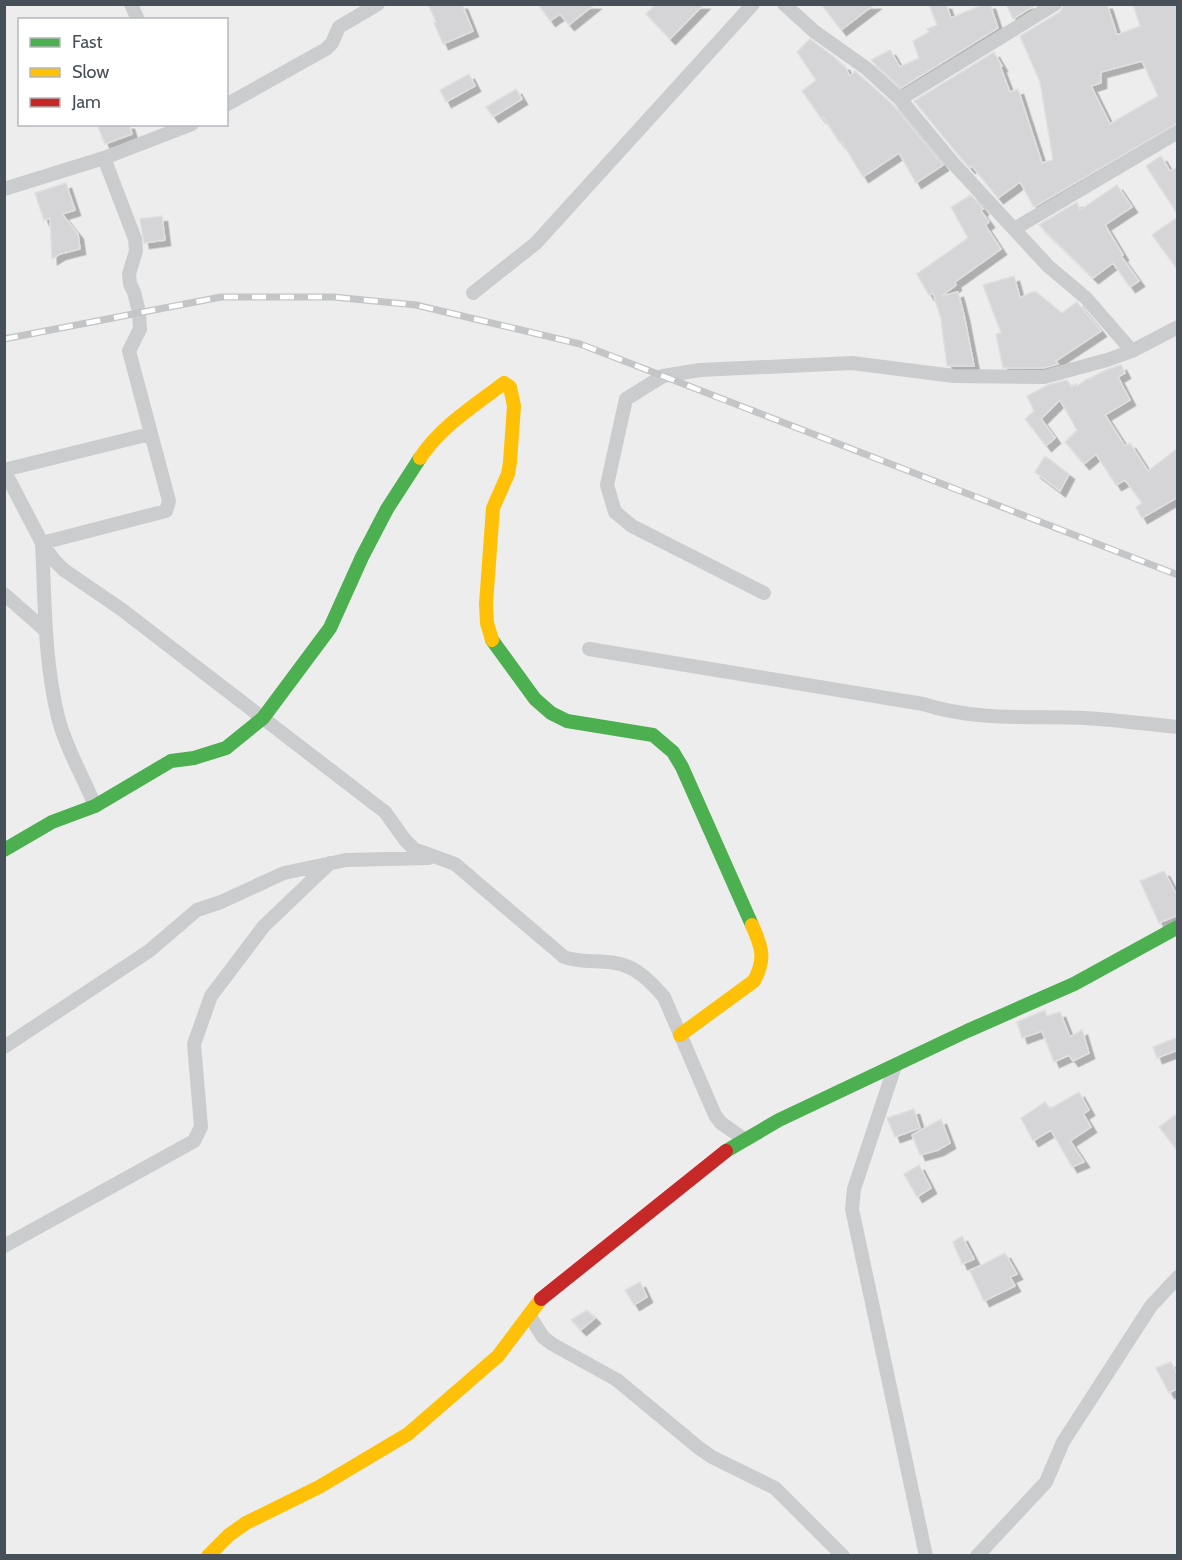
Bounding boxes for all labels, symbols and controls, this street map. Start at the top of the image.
legend [18,18,228,126]
text: Fast [72,31,103,53]
text: Slow [72,61,109,83]
text: Jam [71,91,101,113]

